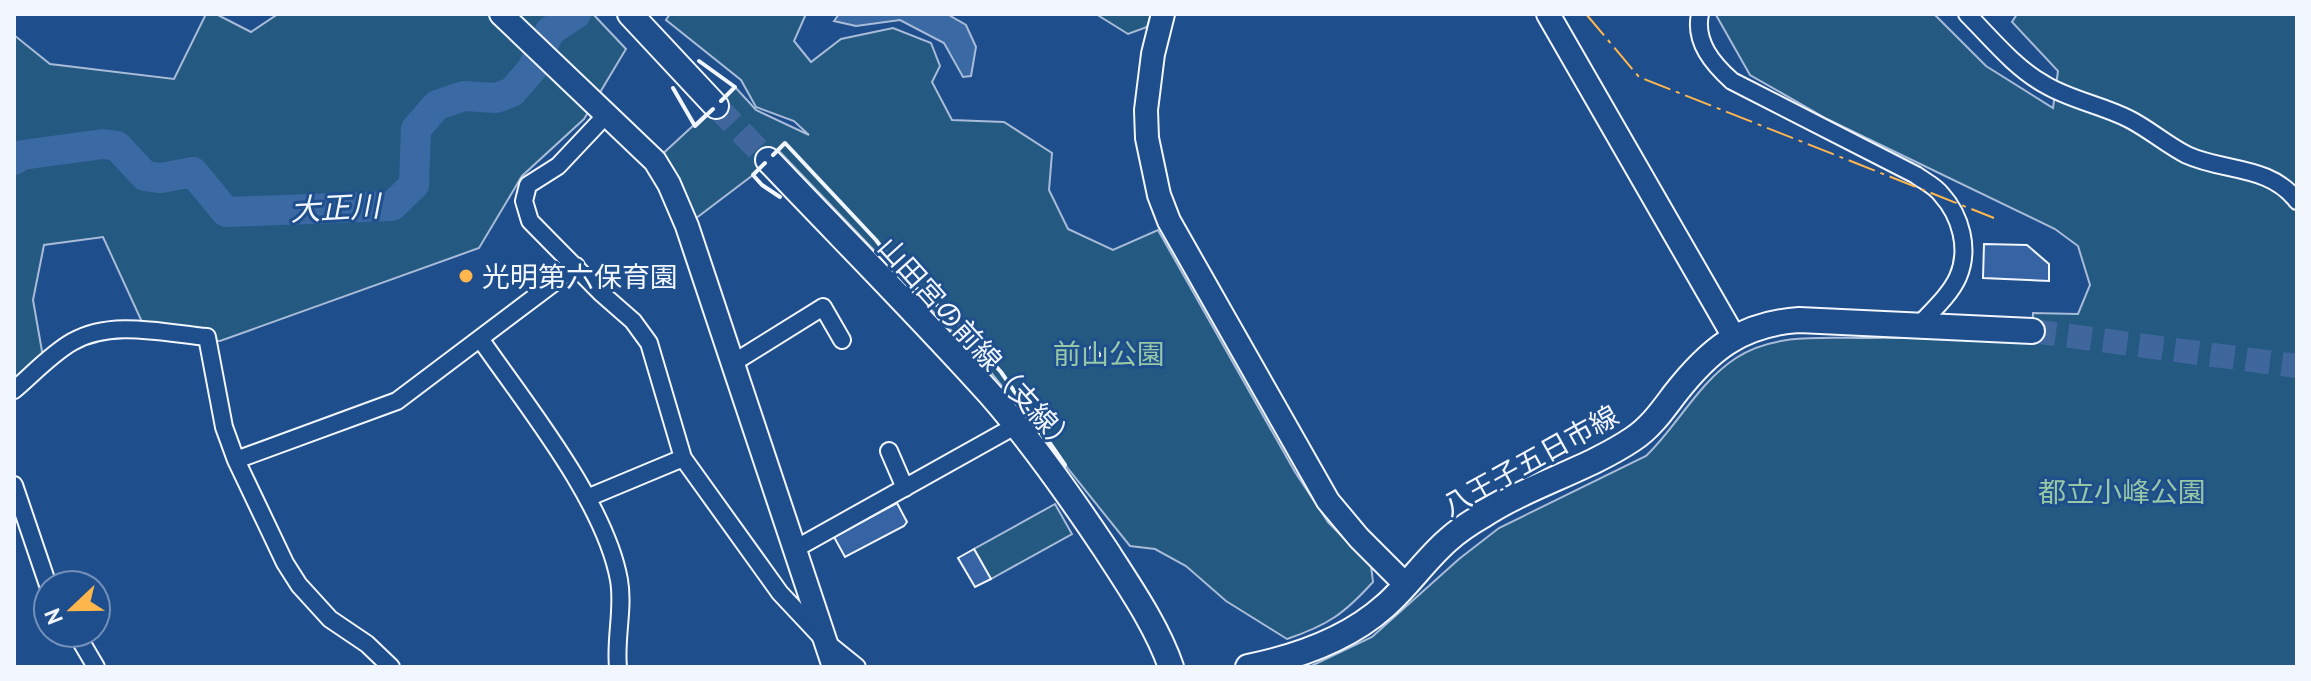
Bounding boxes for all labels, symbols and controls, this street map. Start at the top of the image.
water label: 大正川 [289,185,384,229]
street label: 山田宮の前線（支線） [871,229,1085,461]
place label: 光明第六保育園 [482,258,678,295]
marker: 光明第六保育園 [457,267,475,285]
park label: 前山公園 [1053,335,1165,372]
street label: 八王子五日市線 [1435,396,1625,524]
park label: 都立小峰公園 [2038,473,2206,510]
north arrow [32,569,112,649]
text: N [38,605,69,628]

